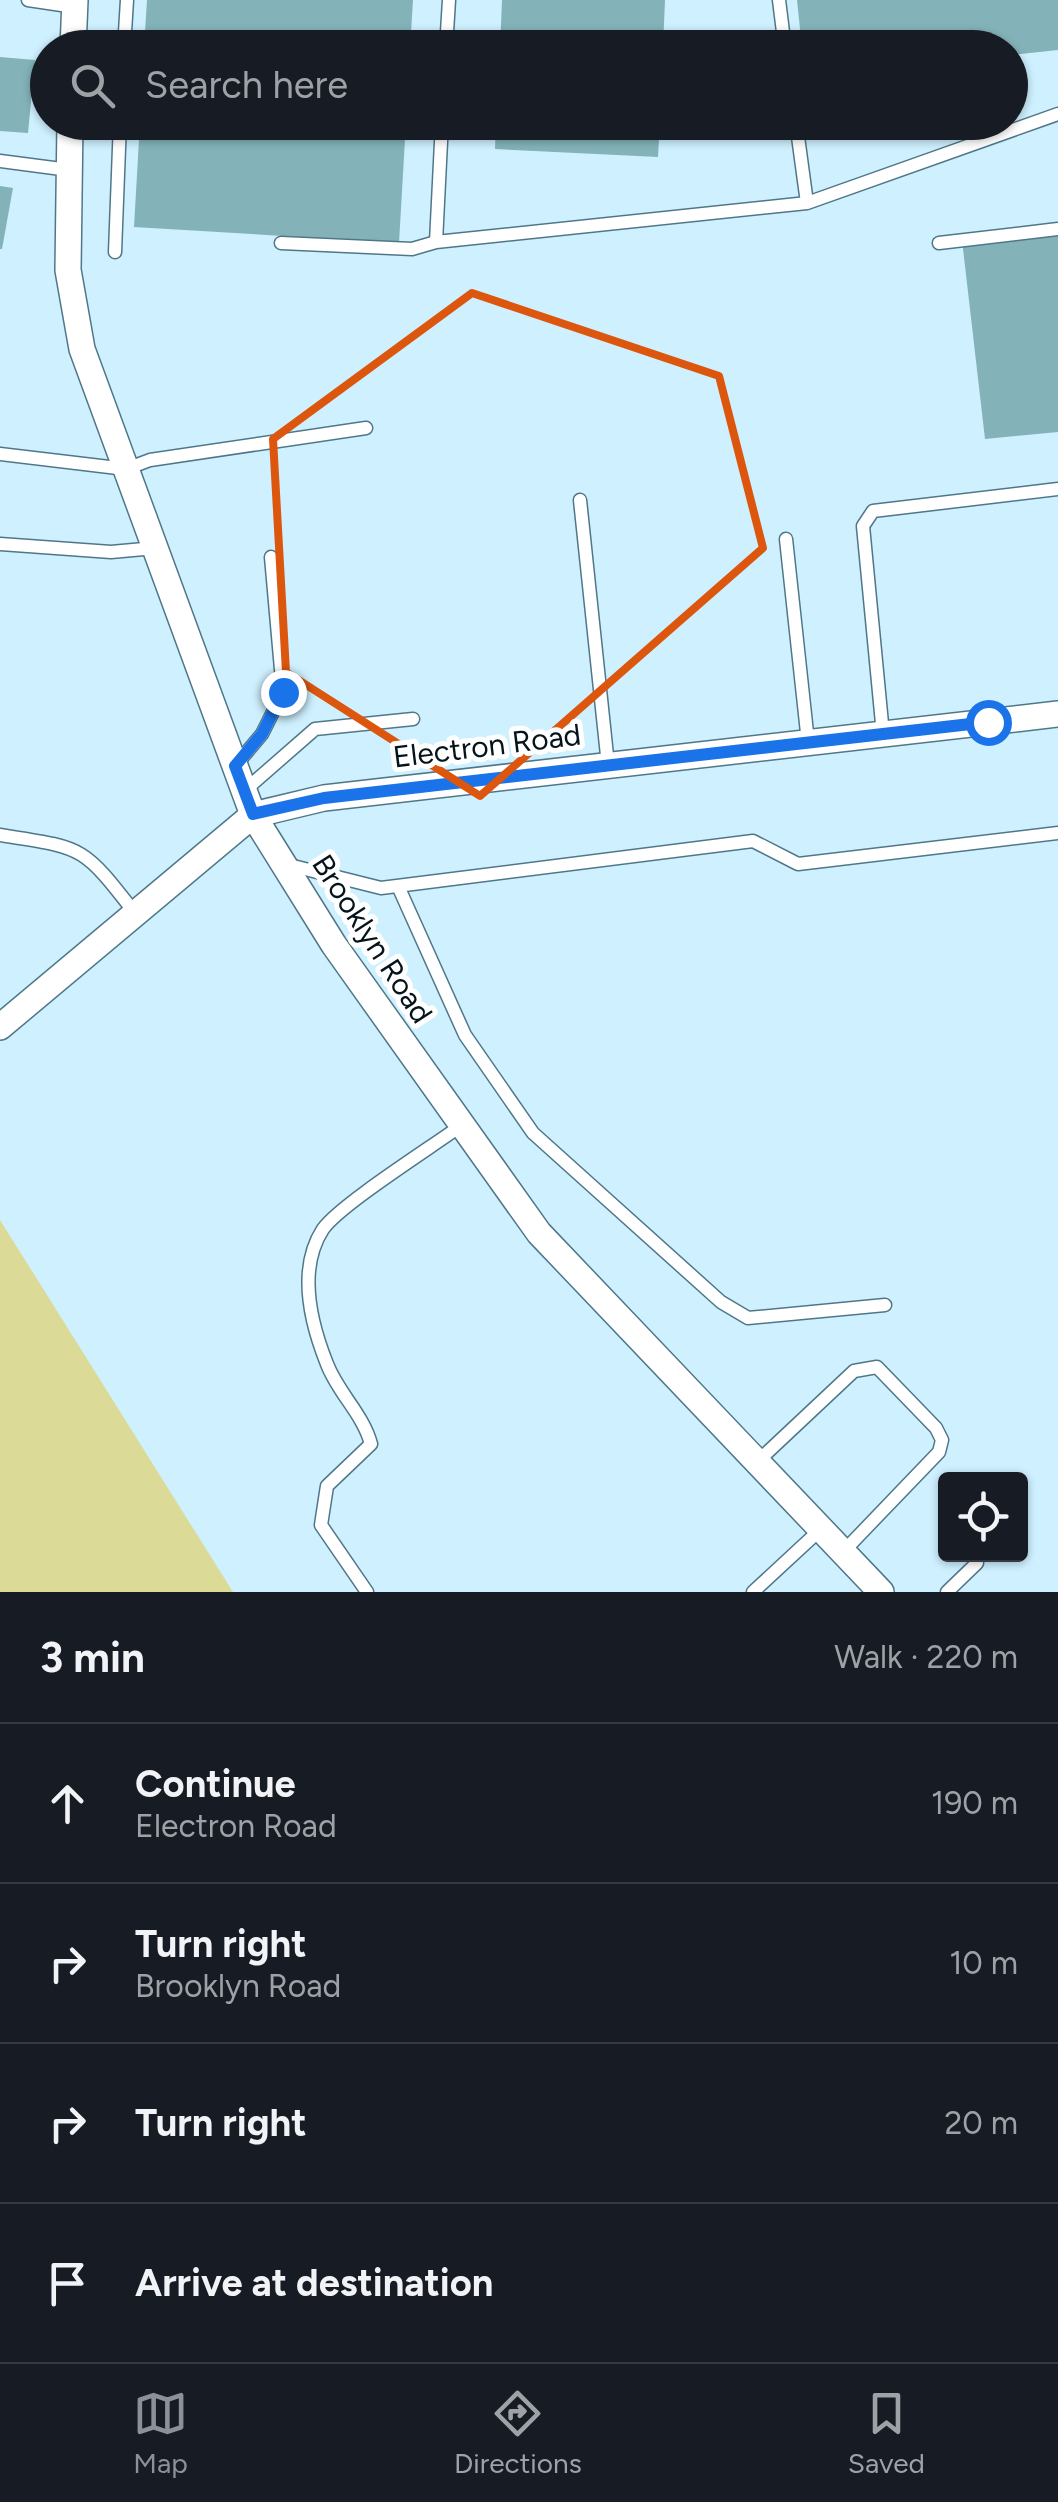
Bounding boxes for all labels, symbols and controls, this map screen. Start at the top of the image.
search box [30,30,1028,140]
icon: search [65,58,120,113]
text: Search here [145,62,348,108]
route end [261,670,307,716]
route start [966,700,1012,746]
street label: Electron Road [391,716,583,775]
street label: Brooklyn Road [304,848,441,1030]
map controls [938,1472,1028,1562]
button: locate [938,1472,1028,1562]
text: 3 min [40,1632,145,1683]
text: Walk · 220 m [834,1638,1018,1676]
text: Continue [135,1761,296,1807]
icon: ahead [40,1776,95,1831]
text: 190 m [931,1784,1018,1822]
text: Electron Road [135,1807,337,1845]
text: Turn right [135,1921,307,1967]
icon: right [40,1936,95,1991]
text: 10 m [949,1944,1018,1982]
text: Brooklyn Road [135,1967,341,2005]
icon: right [40,2096,95,2151]
text: Turn right [135,2100,307,2146]
text: 20 m [944,2104,1018,2142]
icon: arrive [40,2256,95,2311]
text: Arrive at destination [135,2260,493,2306]
tab: Map [133,2386,188,2480]
tab: Directions [454,2386,582,2480]
tab: Saved [848,2386,925,2480]

